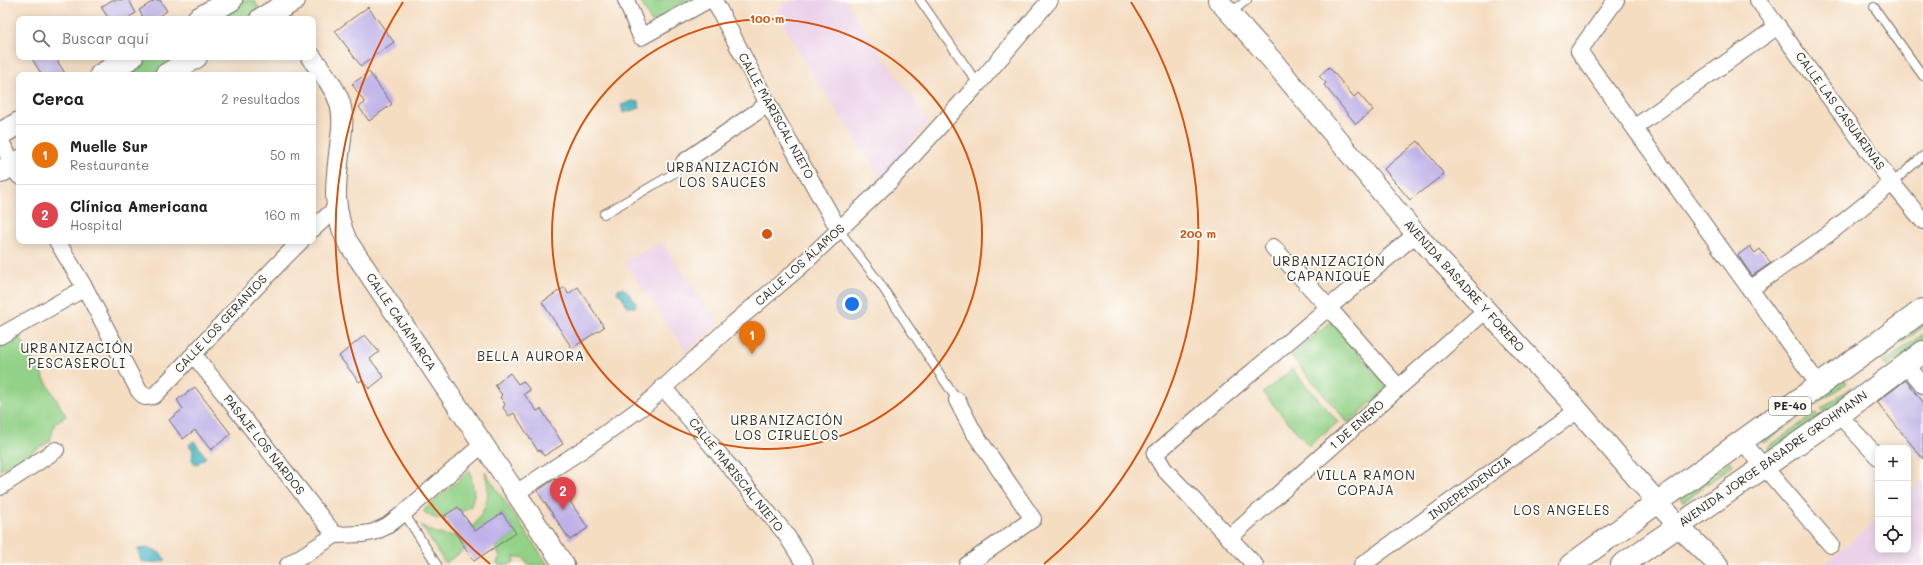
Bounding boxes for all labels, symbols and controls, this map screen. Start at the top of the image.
text: 100 m [750,10,784,26]
search box [16,16,316,60]
icon: search [30,27,52,49]
text: Buscar aquí [62,28,149,48]
street label: CALLE LAS CASUARINAS [1793,48,1889,173]
street label: CALLE MARISCAL NIETO [735,50,818,181]
text: Cerca [32,87,84,109]
text: 2 resultados [221,90,300,107]
text: Muelle Sur [70,136,148,156]
text: 1 [42,146,48,163]
text: 50 m [270,146,300,163]
text: Restaurante [70,156,149,173]
district label: URBANIZACIÓN LOS SAUCES [666,158,780,190]
text: Clínica Americana [70,196,208,216]
text: 2 [41,206,49,223]
text: 160 m [264,206,300,223]
text: Hospital [70,216,122,233]
street label: AVENIDA BASADRE Y FORERO [1401,216,1528,355]
street label: CALLE LOS ÁLAMOS [751,220,848,309]
text: 200 m [1180,225,1216,241]
centre of rings [760,227,774,241]
district label: URBANIZACIÓN CAPANIQUE [1272,252,1386,284]
street label: CALLE CAJAMARCA [363,270,440,373]
street label: CALLE LOS GERANIOS [171,271,270,376]
your location [842,294,862,314]
pin: 1 [739,321,765,354]
district label: URBANIZACIÓN PESCASEROLI [20,339,134,371]
district label: BELLA AURORA [477,347,585,364]
street label: AVENIDA JORGE BASADRE GROHMANN [1675,387,1870,530]
street label: PASAJE LOS NARDOS [221,391,309,498]
street label: 1 DE ENERO [1325,396,1387,453]
road number: PE-40 [1769,397,1811,415]
district label: URBANIZACIÓN LOS CIRUELOS [730,411,844,443]
street label: CALLE MARISCAL NIETO [686,414,788,535]
map controls [1875,445,1911,553]
button: + [1875,445,1911,481]
street label: INDEPENDENCIA [1425,452,1514,523]
district label: VILLA RAMON COPAJA [1316,466,1416,498]
pin: 2 [550,477,576,510]
button: − [1875,481,1911,517]
district label: LOS ANGELES [1514,501,1610,518]
button: locate [1875,517,1911,553]

